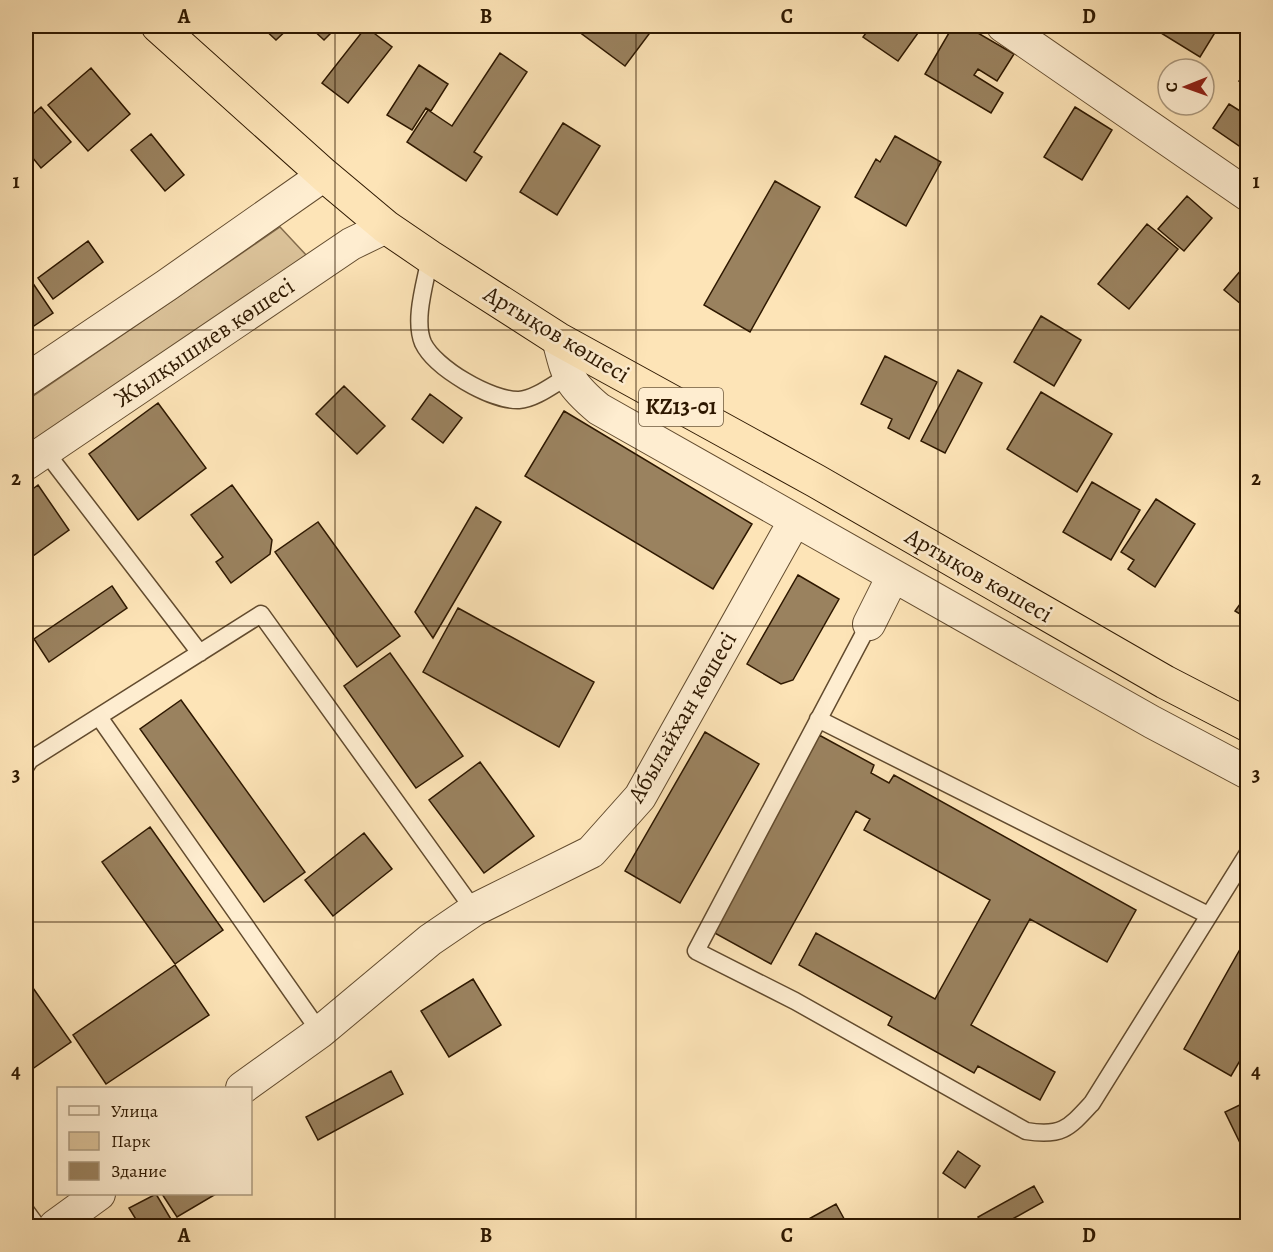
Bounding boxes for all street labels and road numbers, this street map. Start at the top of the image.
street label: Жылқышиев көшесі [108,270,300,414]
street label: Артықов көшесі [477,277,636,390]
road number: KZ13-01 [639,388,723,426]
street label: Артықов көшесі [899,519,1059,630]
street label: Абылайхан көшесі [620,626,744,809]

